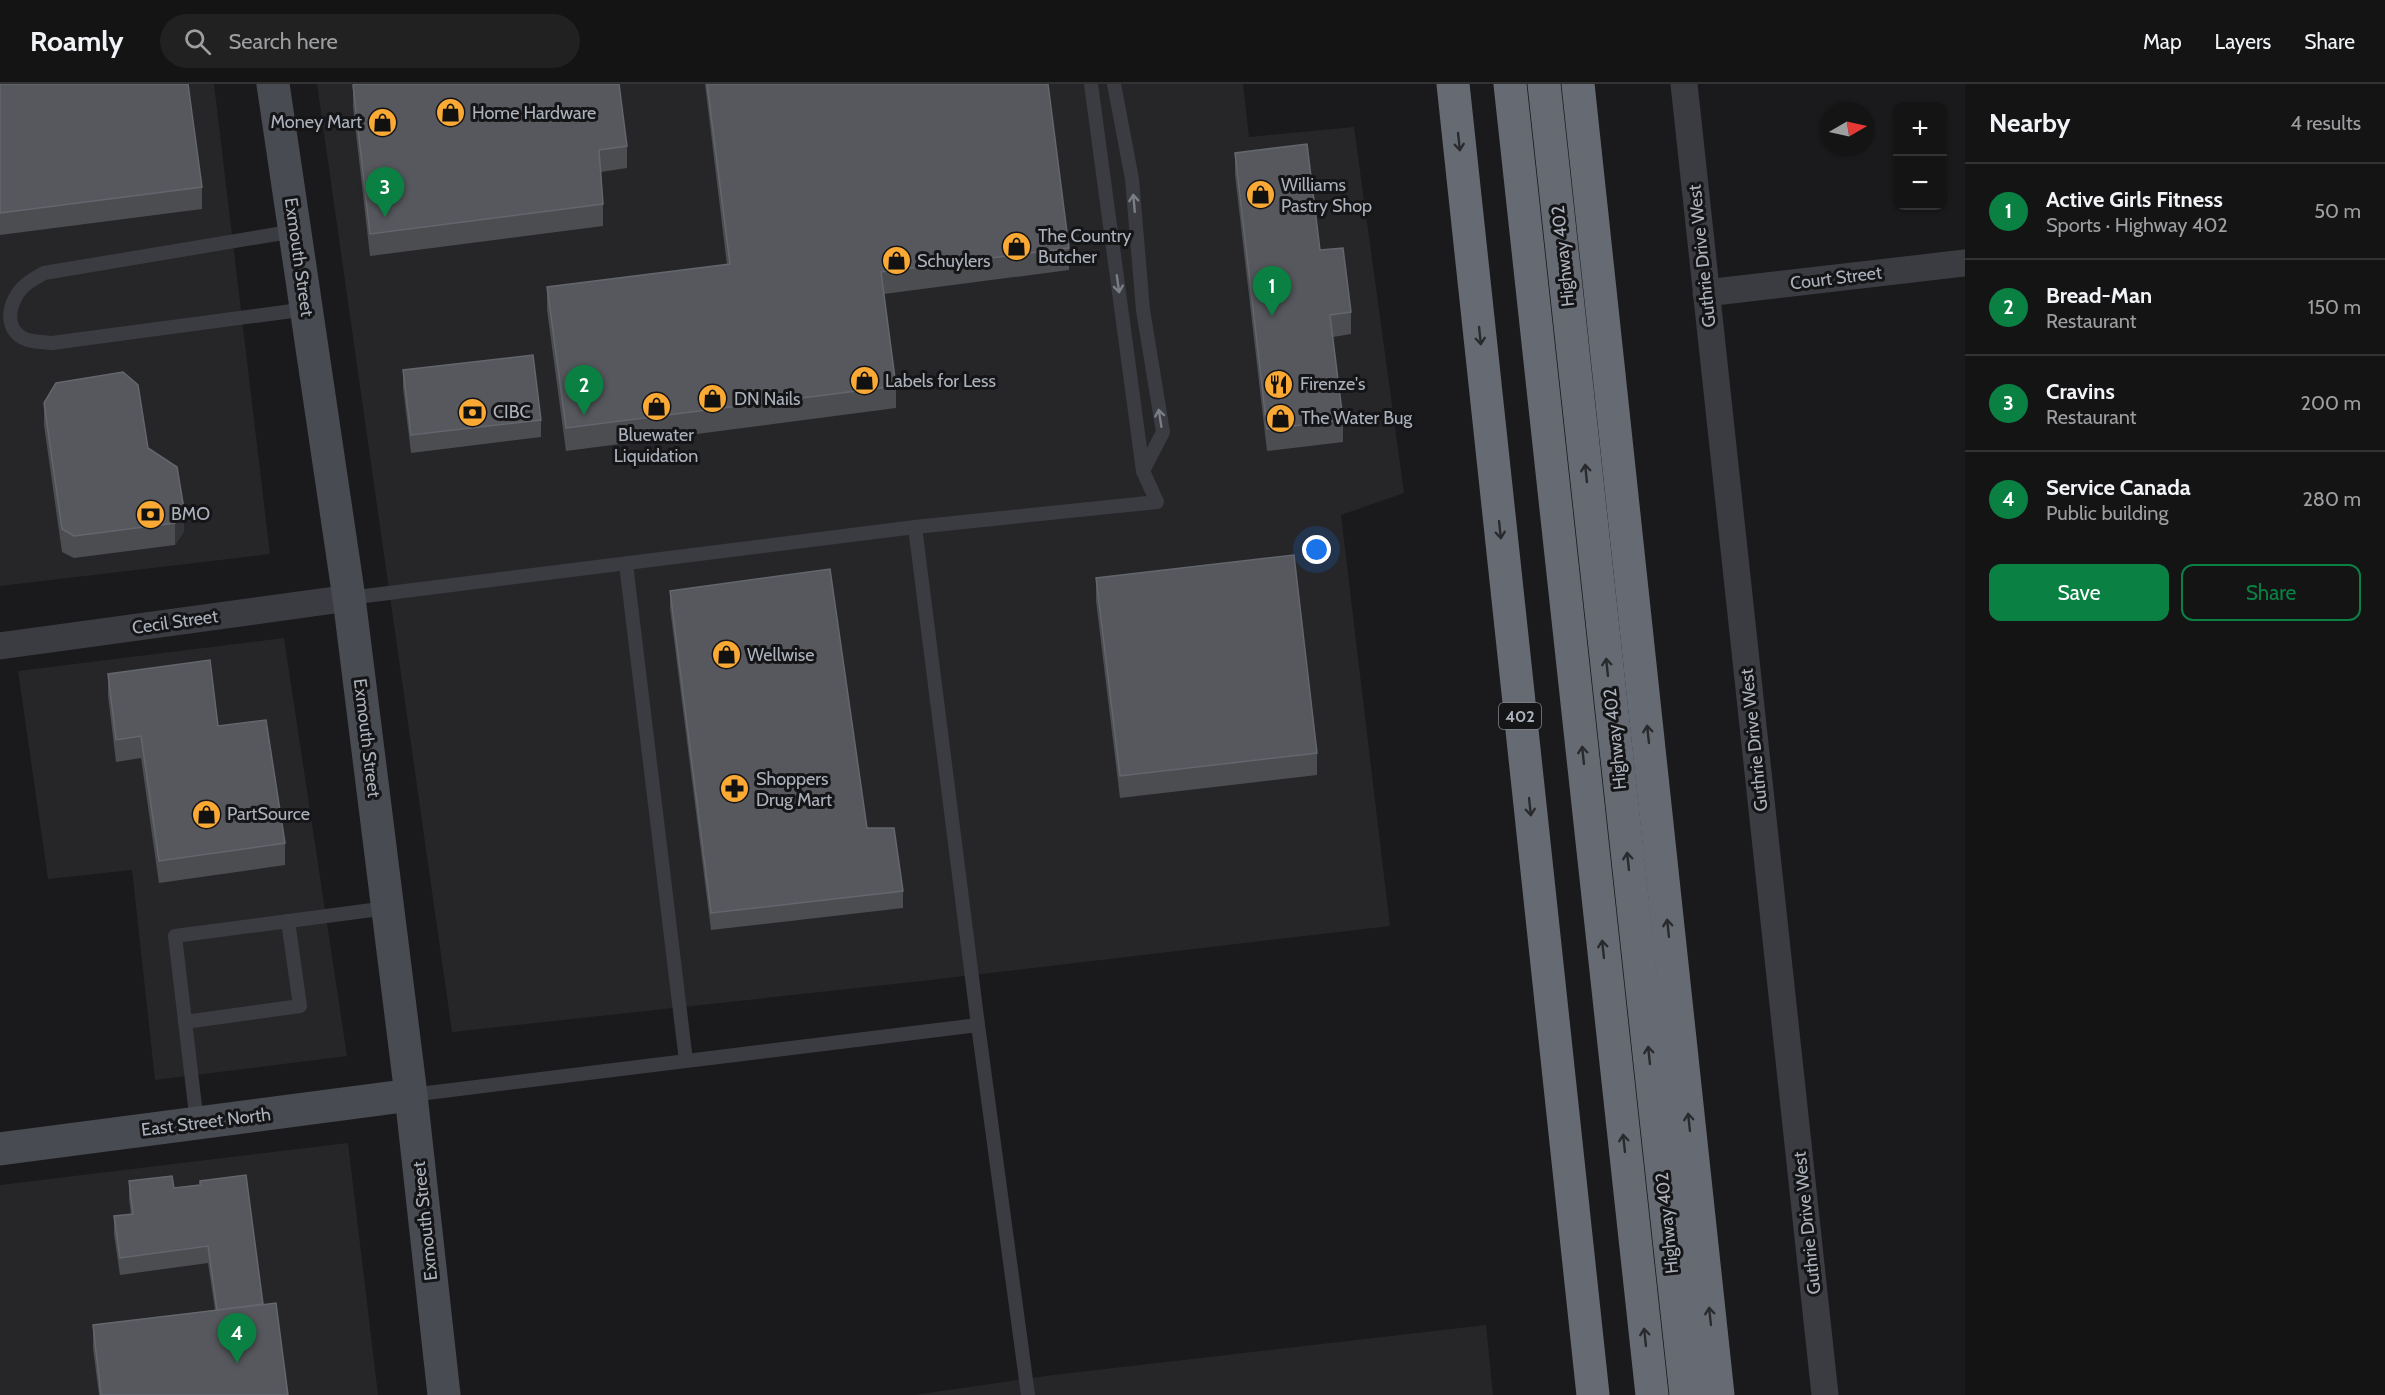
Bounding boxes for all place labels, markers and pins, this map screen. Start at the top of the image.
shop icon: Home Hardware [435,97,467,129]
place label: Home Hardware [472,102,596,124]
shop icon: Money Mart [367,106,399,138]
place label: Money Mart [270,111,362,133]
pin: 3 [366,168,404,217]
place label: Williams Pastry Shop [1281,174,1372,217]
shop icon: Williams Pastry Shop [1244,179,1276,211]
place label: The Country Butcher [1038,225,1131,268]
shop icon: The Country Butcher [1001,230,1033,262]
shop icon: Schuylers [880,245,912,277]
place label: Schuylers [917,250,990,272]
pin: 1 [1252,266,1292,316]
shop icon: Labels for Less [848,365,880,397]
pin: 2 [564,366,604,415]
restaurant icon: Firenze's [1263,368,1295,400]
place label: Labels for Less [885,370,996,392]
place label: Firenze's [1300,373,1365,395]
shop icon: DN Nails [697,383,729,415]
place label: DN Nails [734,388,800,410]
shop icon: Bluewater Liquidation [640,390,672,422]
bank icon: CIBC [456,396,488,428]
place label: CIBC [493,401,531,423]
shop icon: The Water Bug [1264,402,1296,434]
place label: The Water Bug [1301,407,1413,429]
place label: Bluewater Liquidation [614,424,698,467]
bank icon: BMO [134,498,166,530]
place label: BMO [171,503,210,525]
shop icon: Wellwise [710,639,742,671]
place label: Wellwise [747,644,814,666]
place label: Shoppers Drug Mart [756,768,832,811]
pharmacy icon: Shoppers Drug Mart [719,773,751,805]
shop icon: PartSource [190,798,222,830]
place label: PartSource [227,803,310,825]
pin: 4 [218,1314,256,1363]

